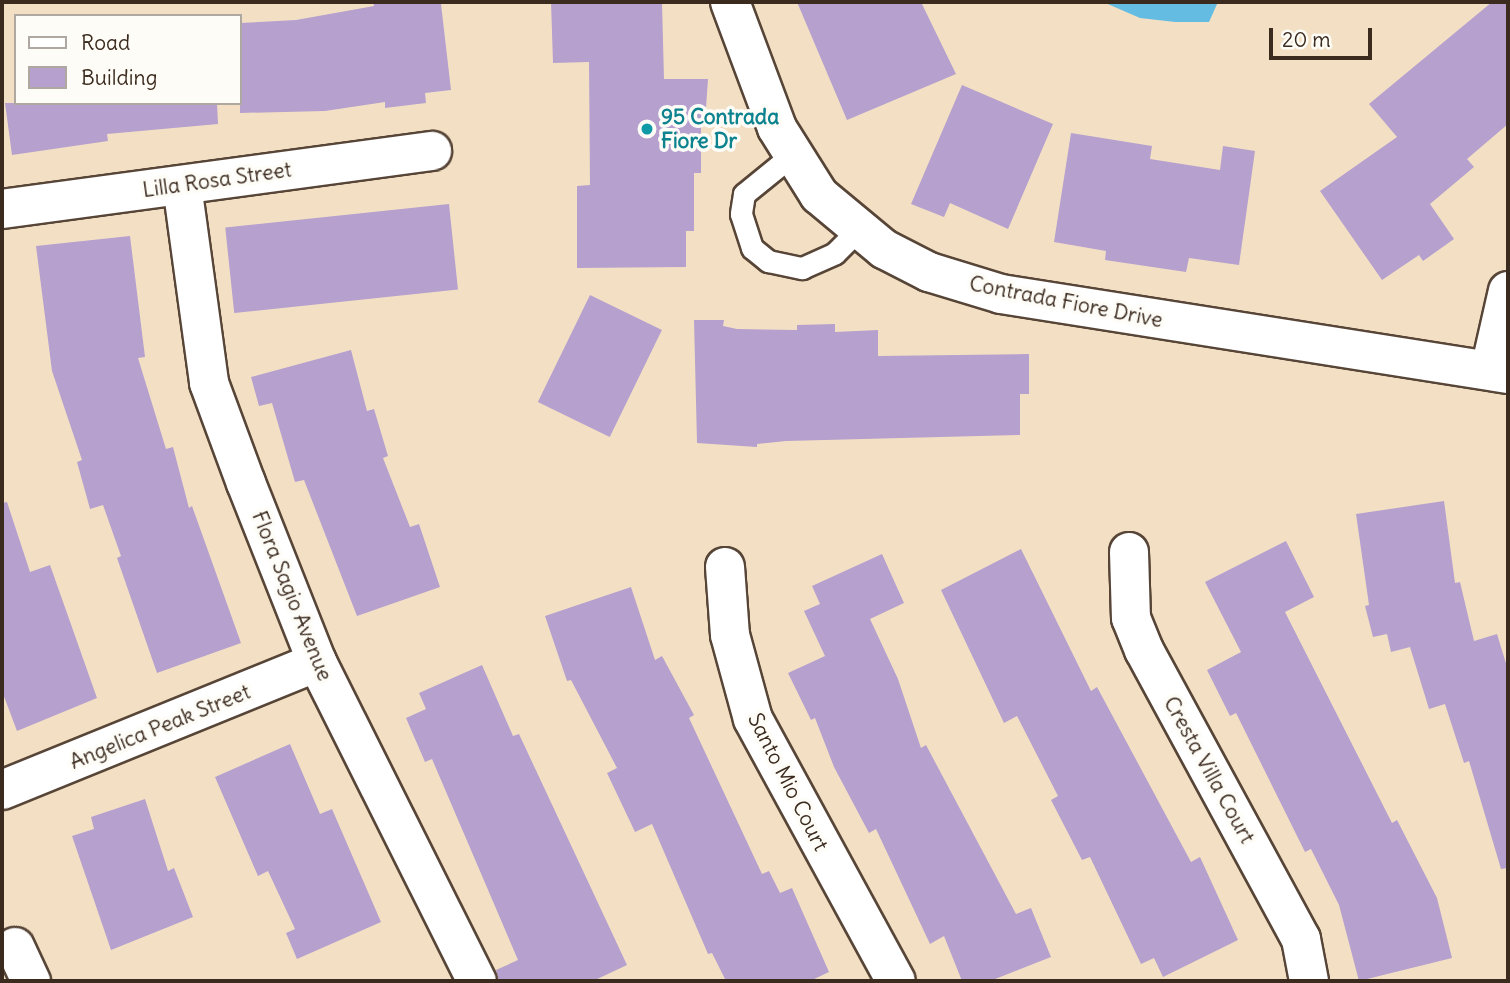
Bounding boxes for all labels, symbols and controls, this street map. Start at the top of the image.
legend [14,14,242,105]
scale bar [1272,14,1375,58]
text: 20 m [1282,26,1331,53]
text: Road [81,29,130,56]
text: Building [81,64,157,91]
place label: 95 Contrada Fiore Dr [661,104,779,154]
marker: 95 Contrada Fiore Dr [639,121,655,137]
street label: Lilla Rosa Street [141,157,293,203]
street label: Contrada Fiore Drive [967,271,1165,333]
street label: Flora Sagio Avenue [246,507,338,685]
street label: Angelica Peak Street [66,679,254,775]
street label: Cresta Villa Court [1158,692,1260,848]
street label: Santo Mio Court [742,709,834,855]

